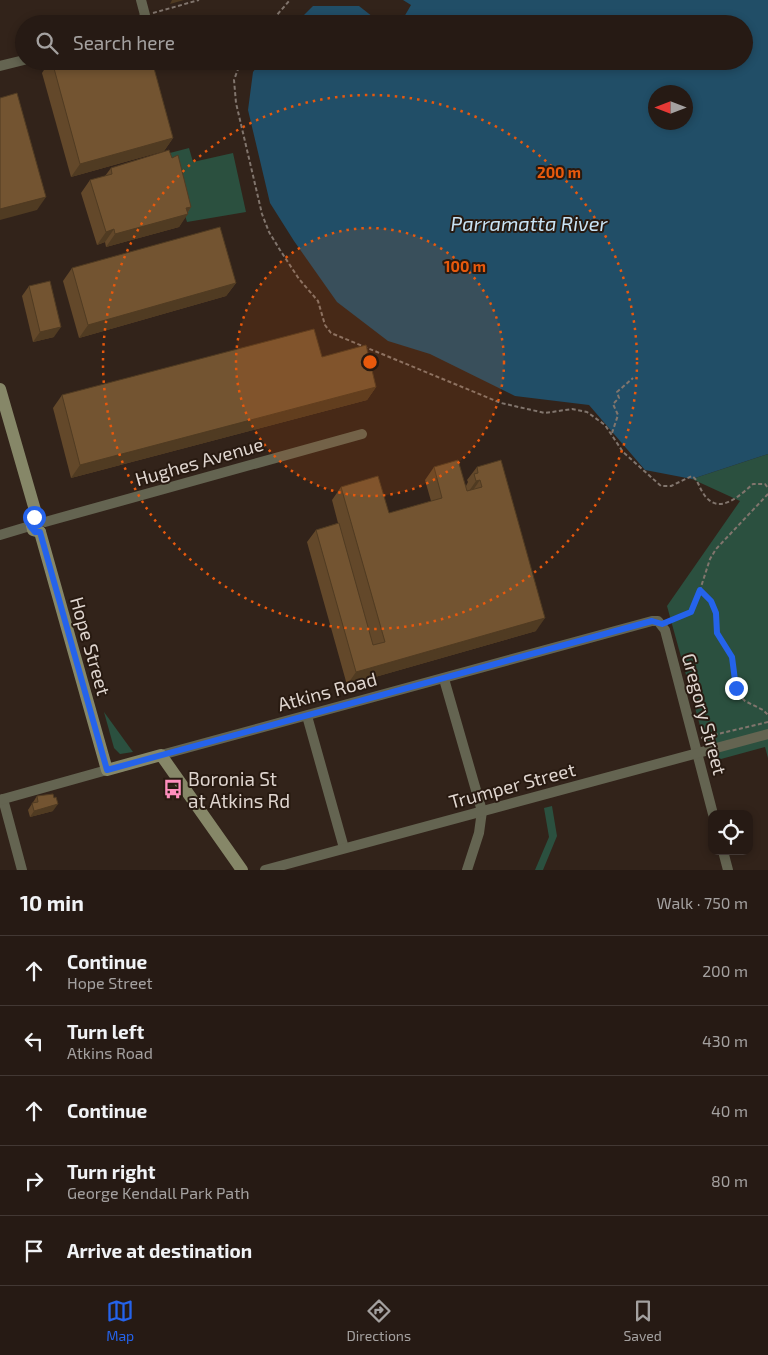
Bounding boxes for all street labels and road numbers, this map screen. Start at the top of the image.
street label: Hughes Avenue [132,432,266,490]
street label: Hope Street [66,594,116,698]
street label: Gregory Street [678,651,732,777]
street label: Atkins Road [275,667,379,715]
street label: Trumper Street [446,757,578,813]

